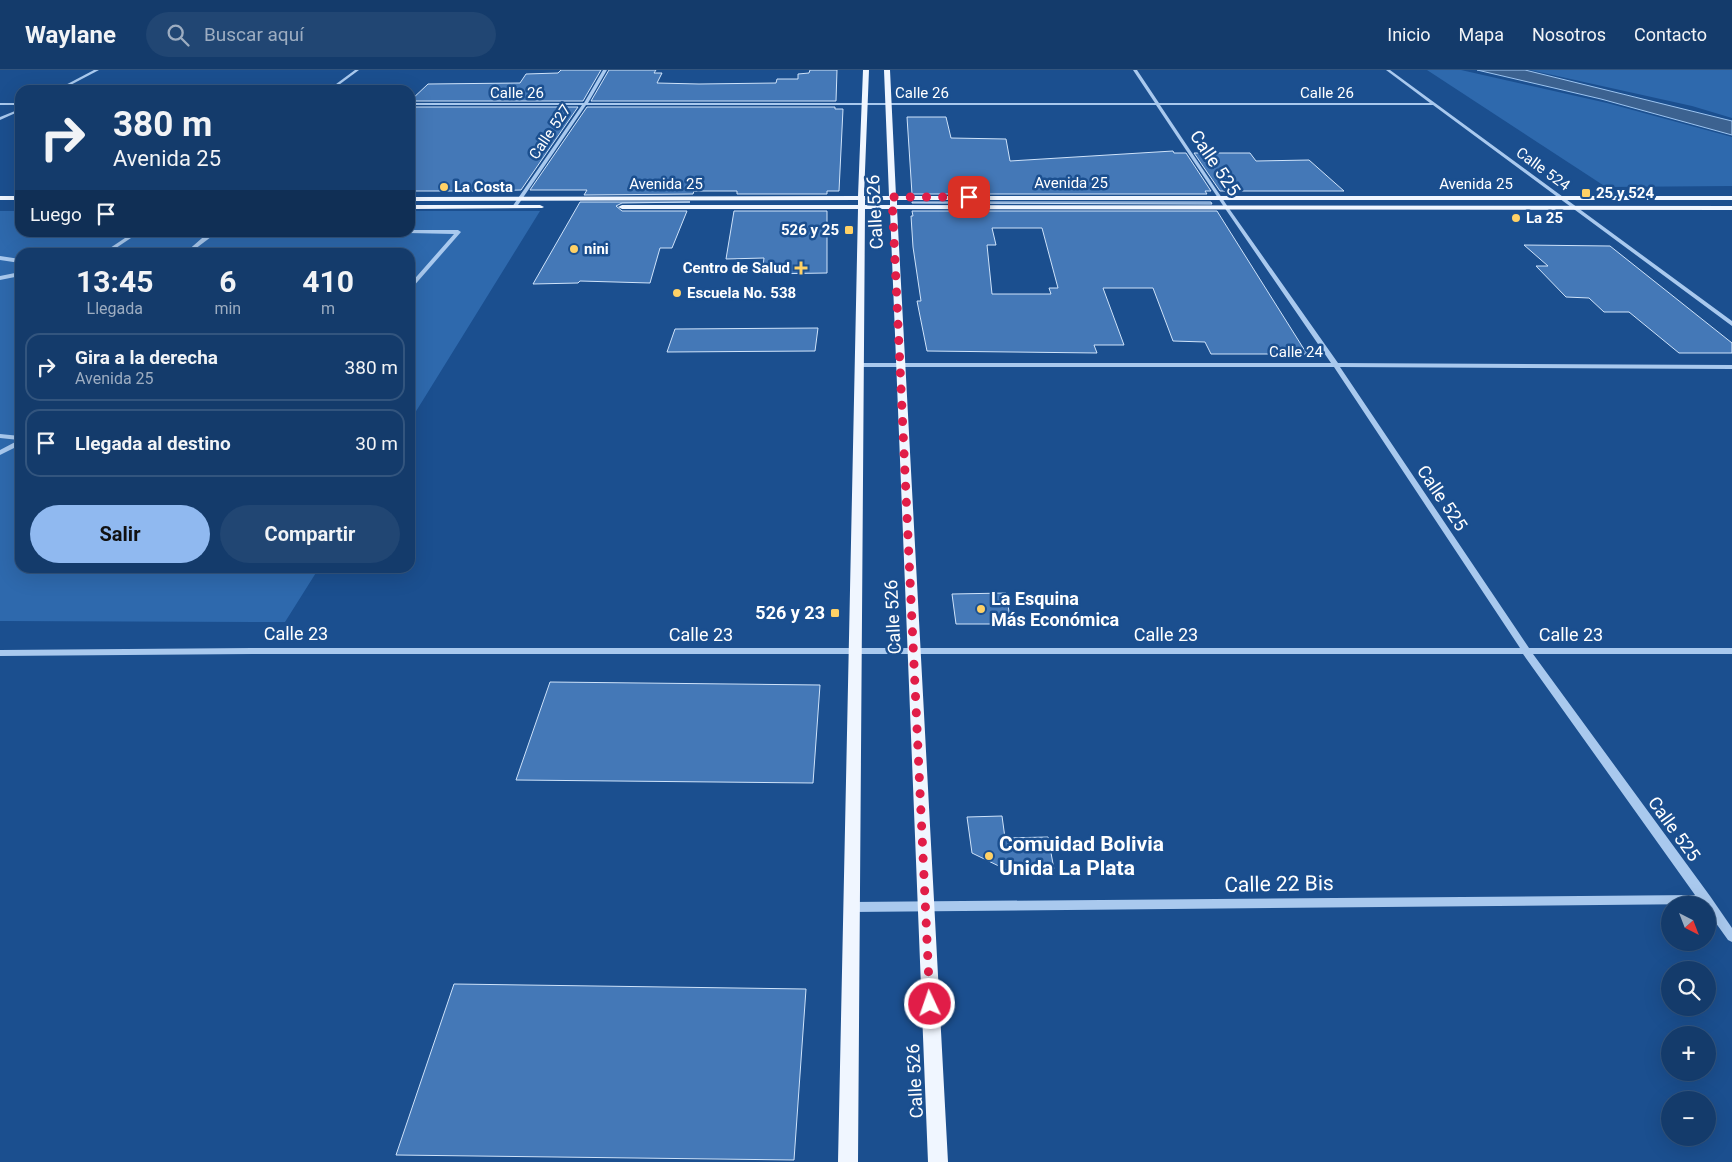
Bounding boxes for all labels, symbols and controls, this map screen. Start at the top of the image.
search box [146,12,496,57]
text: Waylane [25,21,116,49]
icon: search [164,21,192,49]
text: Buscar aquí [204,23,304,46]
text: Inicio [1387,24,1431,45]
text: Mapa [1459,24,1504,45]
text: Nosotros [1532,24,1606,45]
text: Contacto [1634,24,1707,45]
street label: Calle 26 [490,84,544,102]
street label: Calle 26 [895,84,949,102]
street label: Calle 26 [1300,84,1354,102]
street label: Calle 527 [525,101,575,163]
text: 380 m [113,104,212,145]
icon: right [30,105,95,170]
street label: Calle 525 [1186,126,1245,200]
street label: Calle 524 [1513,143,1574,195]
text: Avenida 25 [113,146,221,171]
street label: Calle 526 [862,174,887,250]
street label: Avenida 25 [1034,174,1108,192]
street label: Avenida 25 [629,175,703,193]
street label: Avenida 25 [1439,175,1513,193]
pin [948,176,990,218]
place label: La Costa [454,178,513,196]
marker: La Costa [438,181,450,193]
icon: arrive [955,183,983,211]
place label: 25 y 524 [1596,184,1654,202]
marker: 25 y 524 [1580,187,1592,199]
icon: arrive [92,200,120,228]
text: Luego [30,203,82,226]
place label: La 25 [1526,209,1563,227]
marker: La 25 [1510,212,1522,224]
place label: 526 y 25 [781,221,839,239]
marker: 526 y 25 [843,224,855,236]
place label: nini [584,240,609,258]
marker: nini [568,243,580,255]
place label: Centro de Salud [683,259,790,277]
marker: Centro de Salud [794,261,808,275]
text: 13:45 [76,264,153,299]
text: 6 [219,264,236,299]
text: 410 [302,264,354,299]
place label: Escuela No. 538 [687,284,796,302]
marker: Escuela No. 538 [671,287,683,299]
text: Llegada [87,299,143,318]
text: min [214,299,241,318]
text: m [321,299,335,318]
street label: Calle 24 [1269,343,1323,361]
text: Gira a la derecha [75,346,218,369]
icon: right [32,353,60,381]
text: 380 m [345,356,398,379]
text: Avenida 25 [75,369,154,388]
icon: arrive [32,429,60,457]
text: Llegada al destino [75,432,231,455]
text: 30 m [355,432,398,455]
street label: Calle 525 [1413,461,1472,535]
button: Salir [30,505,210,563]
button: Compartir [220,505,400,563]
street label: Calle 526 [880,579,905,655]
place label: La Esquina Más Económica [991,588,1120,630]
place label: 526 y 23 [755,602,825,623]
marker: La Esquina Más Económica [975,603,987,615]
marker: 526 y 23 [829,607,841,619]
street label: Calle 23 [264,623,328,644]
street label: Calle 23 [669,624,733,645]
street label: Calle 23 [1134,624,1198,645]
street label: Calle 23 [1539,624,1603,645]
street label: Calle 525 [1644,792,1705,865]
place label: Comuidad Bolivia Unida La Plata [999,832,1164,880]
marker: Comuidad Bolivia Unida La Plata [983,850,995,862]
street label: Calle 22 Bis [1224,871,1334,897]
north arrow [1661,896,1716,951]
map controls [1661,896,1716,1146]
button: search [1661,961,1716,1016]
position arrow [903,977,955,1029]
button: + [1661,1026,1716,1081]
street label: Calle 526 [902,1043,927,1119]
button: − [1661,1091,1716,1146]

